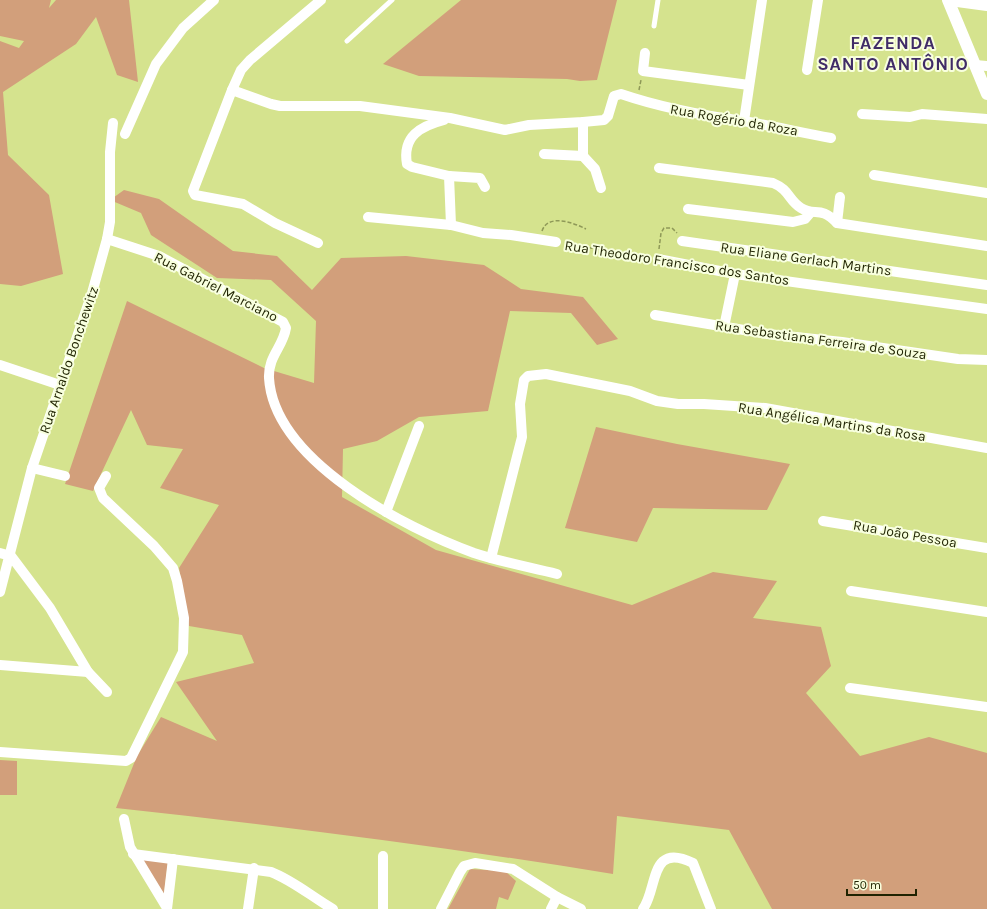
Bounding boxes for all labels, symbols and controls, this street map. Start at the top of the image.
district label: FAZENDA SANTO ANTÔNIO [817,32,969,75]
street label: Rua Rogério da Roza [669,100,799,140]
street label: Rua Theodoro Francisco dos Santos [563,237,791,289]
street label: Rua Eliane Gerlach Martins [719,239,893,279]
street label: Rua Gabriel Marciano [151,248,281,326]
street label: Rua Arnaldo Bonchewitz [36,284,102,436]
street label: Rua Sebastiana Ferreira de Souza [714,317,928,363]
street label: Rua Angélica Martins da Rosa [737,399,927,445]
street label: Rua João Pessoa [852,517,958,551]
scale bar [847,871,916,897]
text: 50 m [853,878,881,892]

